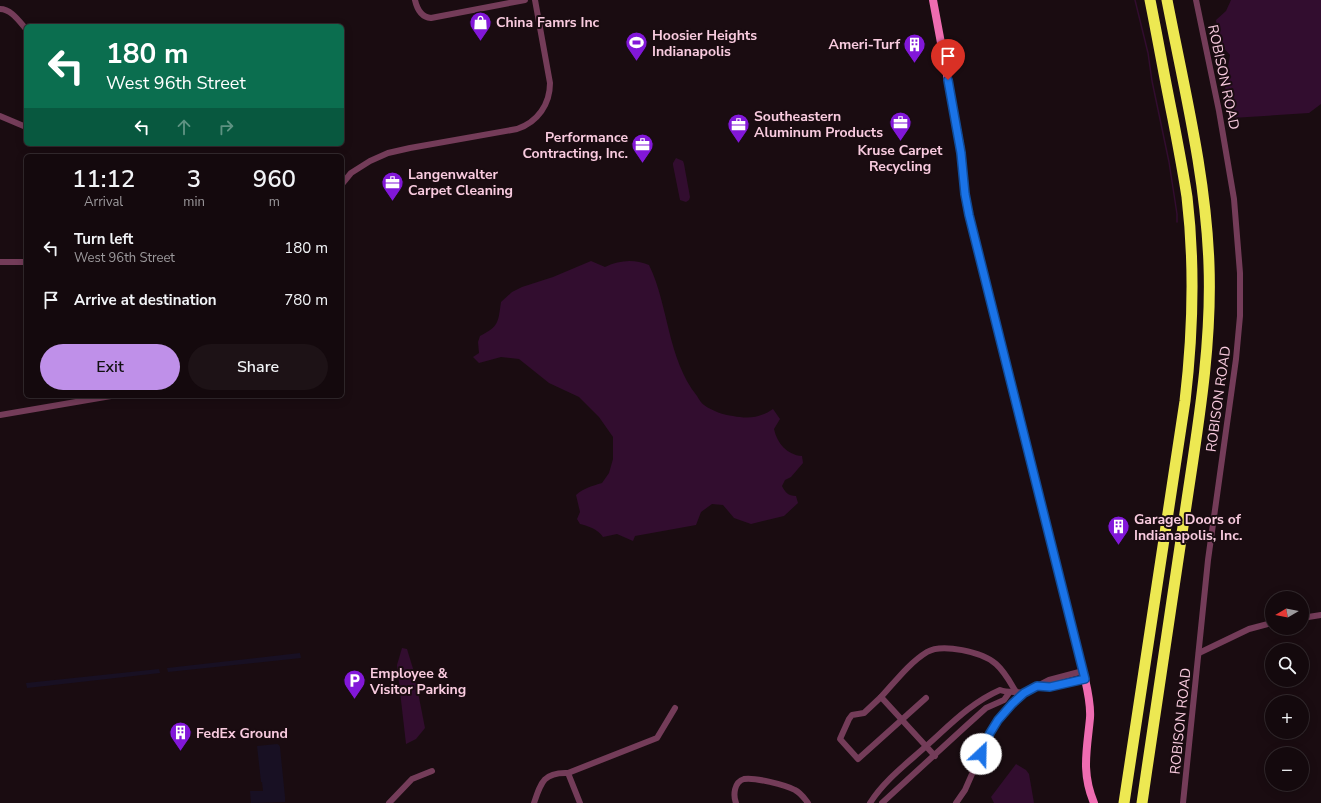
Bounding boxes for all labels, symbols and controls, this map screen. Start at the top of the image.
shop icon: China Famrs Inc [467,9,493,42]
place label: China Famrs Inc [496,13,600,32]
street label: ROBISON ROAD [1203,23,1244,131]
place label: Hoosier Heights Indianapolis [652,26,757,61]
sports icon: Hoosier Heights Indianapolis [623,30,649,63]
building icon: Ameri-Turf [902,31,928,64]
text: 180 m [106,35,189,73]
place label: Ameri-Turf [829,35,901,54]
pin [931,39,965,80]
icon: left [40,40,92,92]
icon: arrive [937,45,959,67]
text: West 96th Street [106,71,246,95]
place label: Southeastern Aluminum Products [754,107,883,142]
office icon: Kruse Carpet Recycling [887,109,913,142]
office icon: Southeastern Aluminum Products [726,111,752,144]
icon: left [131,116,153,138]
icon: ahead [173,116,195,138]
icon: right [215,116,237,138]
place label: Performance Contracting, Inc. [522,128,628,163]
office icon: Performance Contracting, Inc. [630,132,656,165]
place label: Kruse Carpet Recycling [858,141,943,176]
text: 11:12 [72,163,135,195]
text: 3 [187,163,201,195]
text: 960 [253,163,296,195]
place label: Langenwalter Carpet Cleaning [408,165,513,200]
office icon: Langenwalter Carpet Cleaning [380,169,406,202]
text: Arrival [84,193,123,211]
text: min [183,193,205,211]
text: m [269,193,280,211]
text: Turn left [74,229,133,249]
icon: left [40,237,62,259]
text: 180 m [284,238,328,258]
text: West 96th Street [74,249,175,267]
icon: arrive [40,289,62,311]
text: Arrive at destination [74,290,217,310]
text: 780 m [284,290,328,310]
button: Exit [40,344,180,390]
button: Share [188,344,328,390]
street label: ROBISON ROAD [1202,345,1235,453]
place label: Garage Doors of Indianapolis, Inc. [1134,510,1242,545]
building icon: Garage Doors of Indianapolis, Inc. [1106,514,1132,547]
north arrow [1265,591,1309,635]
map controls [1265,591,1309,791]
button: search [1265,643,1309,687]
place label: Employee & Visitor Parking [369,664,466,699]
street label: ROBISON ROAD [1165,667,1196,775]
parking icon: Employee & Visitor Parking [342,668,368,701]
button: + [1265,695,1309,739]
building icon: FedEx Ground [167,720,193,753]
place label: FedEx Ground [196,724,288,743]
position arrow [960,733,1002,775]
button: − [1265,747,1309,791]

